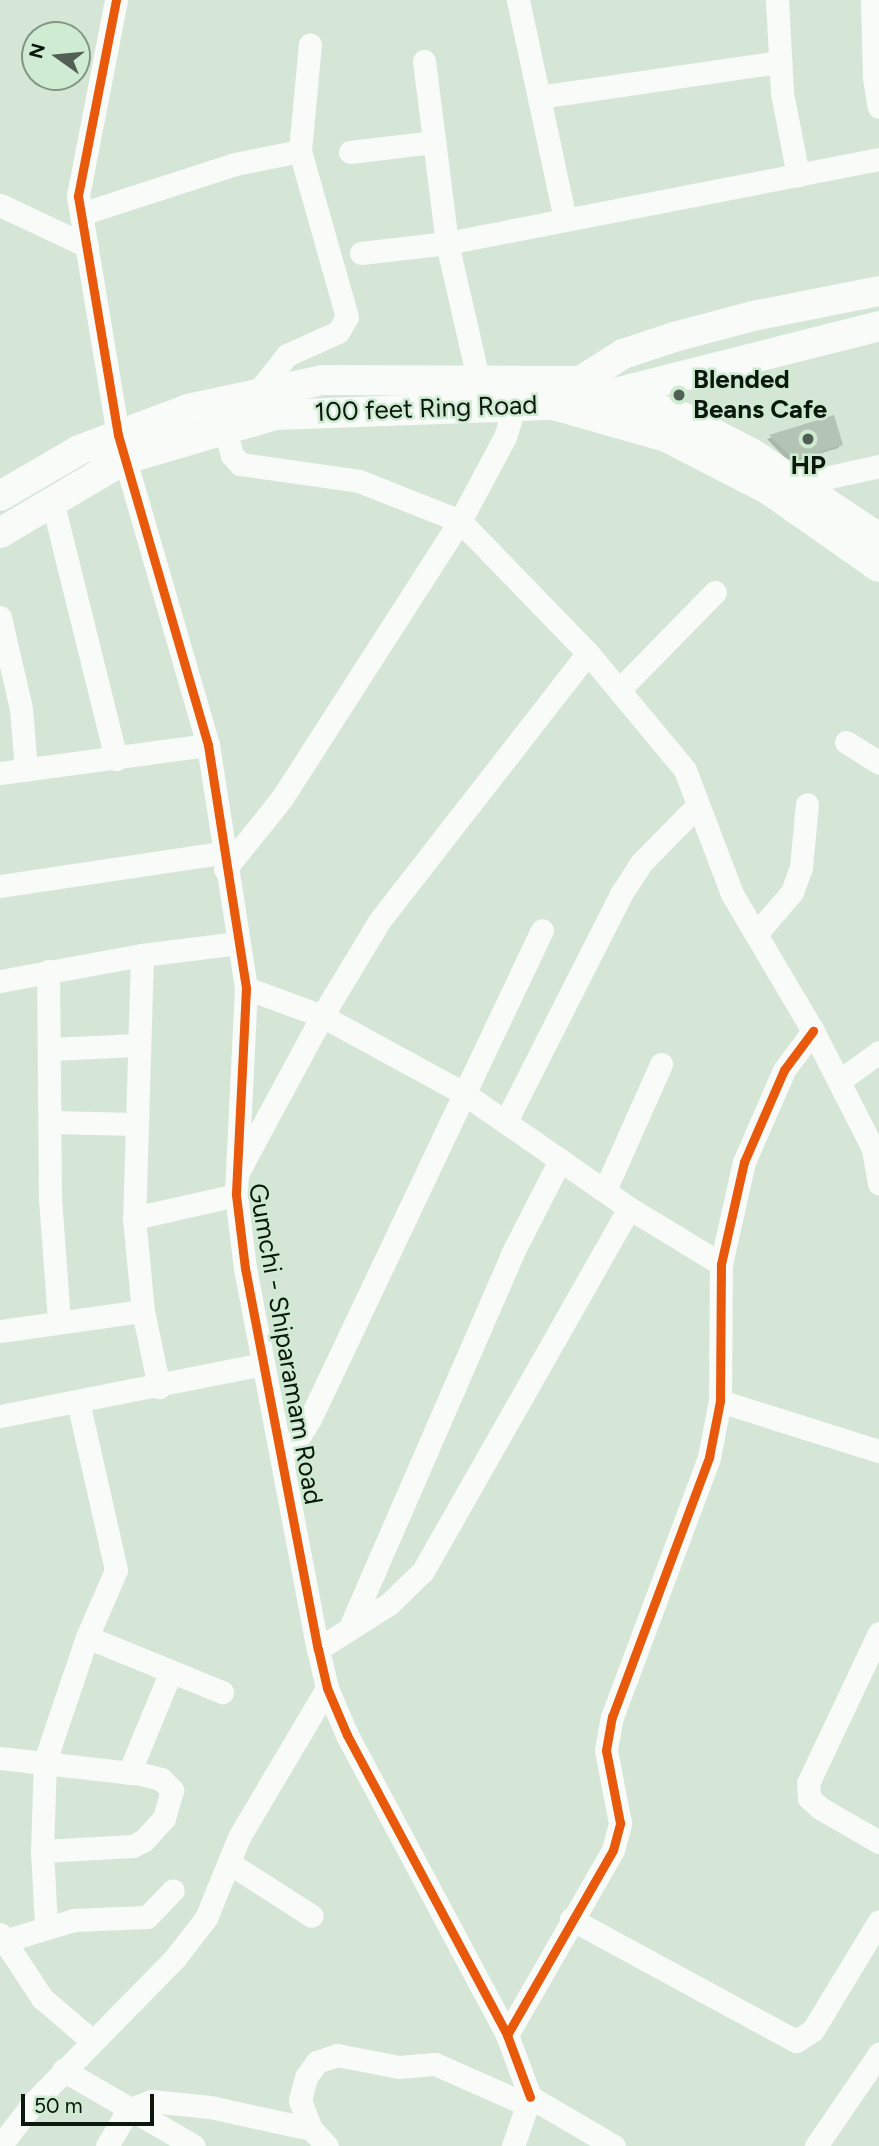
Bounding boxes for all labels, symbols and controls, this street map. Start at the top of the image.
north arrow [21,21,91,91]
text: N [24,41,50,61]
place label: Blended Beans Cafe [693,364,827,426]
marker: Blended Beans Cafe [671,387,687,403]
street label: 100 feet Ring Road [314,390,538,428]
marker: HP [800,431,816,447]
place label: HP [790,450,826,482]
street label: Gumchi - Shiparamam Road [241,1181,329,1507]
scale bar [24,2080,158,2124]
text: 50 m [34,2093,83,2118]

